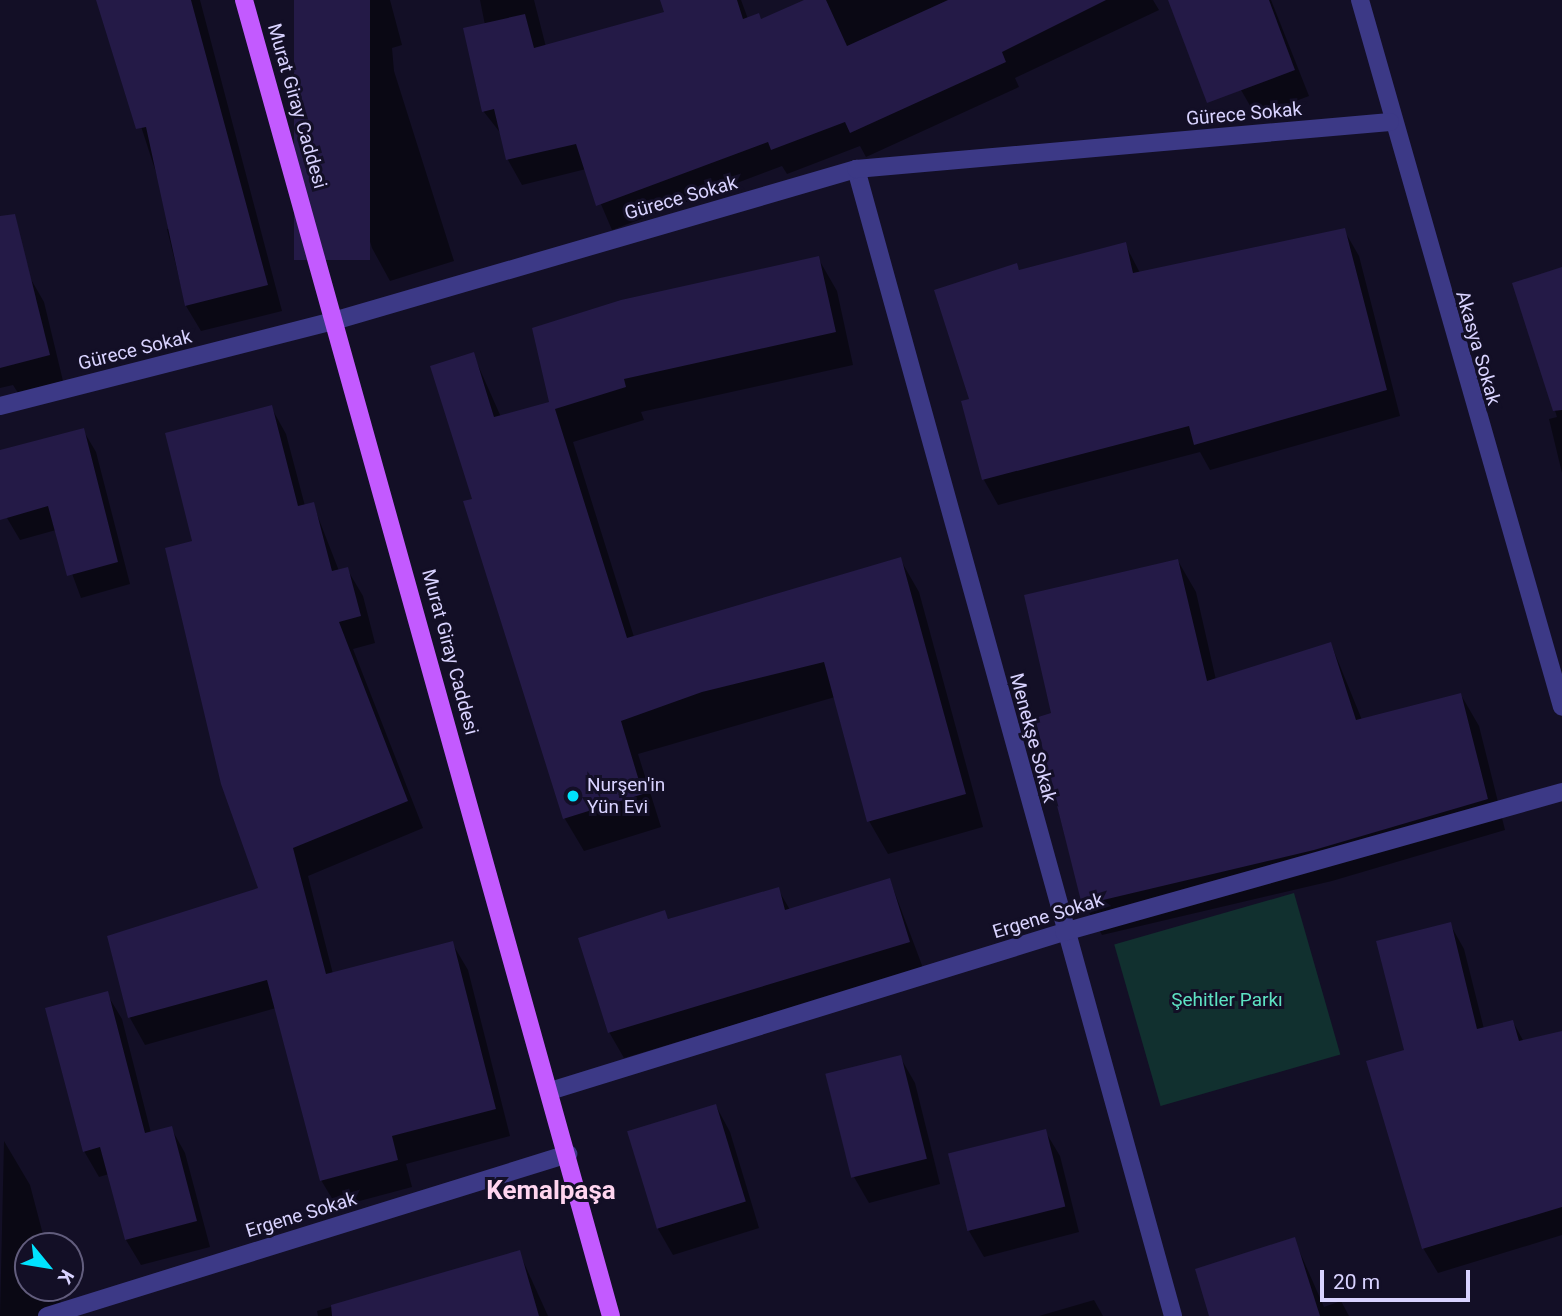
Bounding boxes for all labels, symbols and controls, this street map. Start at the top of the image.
street label: Murat Giray Caddesi [263,21,331,191]
street label: Gürece Sokak [1185,98,1303,130]
street label: Gürece Sokak [622,171,740,225]
street label: Akasya Sokak [1451,288,1505,408]
street label: Gürece Sokak [76,325,194,375]
street label: Murat Giray Caddesi [417,567,483,737]
street label: Menekşe Sokak [1005,671,1061,805]
place label: Nurşen'in Yün Evi [587,774,665,818]
marker: Nurşen'in Yün Evi [565,788,581,804]
street label: Ergene Sokak [990,888,1106,944]
park label: Şehitler Parkı [1171,989,1283,1011]
district label: Kemalpaşa [486,1175,616,1207]
street label: Ergene Sokak [243,1187,359,1243]
north arrow [14,1232,84,1302]
scale bar [1324,1256,1474,1300]
text: K [53,1266,79,1288]
text: 20 m [1333,1270,1380,1294]

